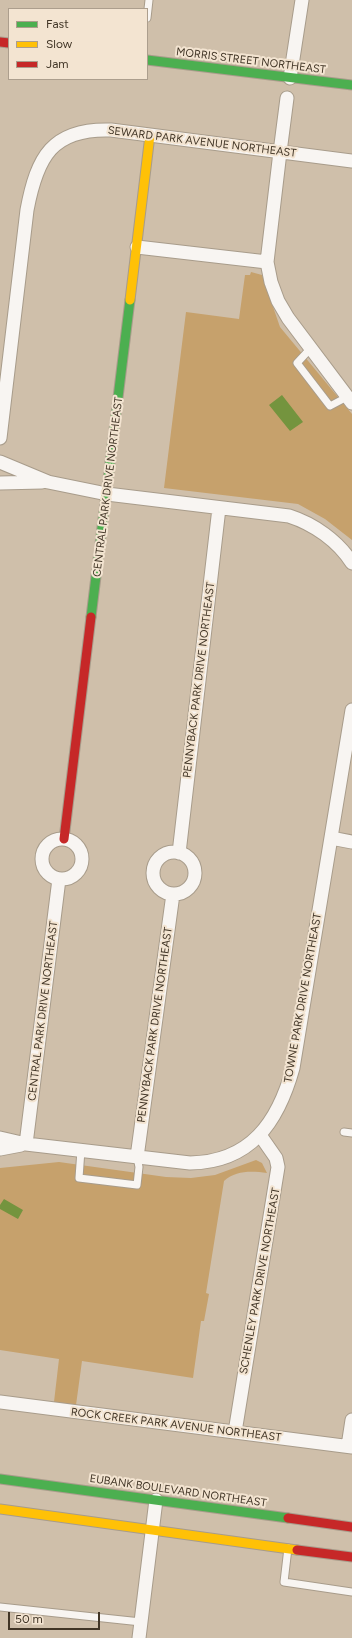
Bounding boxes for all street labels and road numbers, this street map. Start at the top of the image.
street label: MORRIS STREET NORTHEAST [175,45,327,77]
street label: SEWARD PARK AVENUE NORTHEAST [107,124,297,160]
street label: CENTRAL PARK DRIVE NORTHEAST [90,396,126,578]
street label: PENNYBACK PARK DRIVE NORTHEAST [180,581,218,779]
street label: TOWNE PARK DRIVE NORTHEAST [282,912,324,1084]
street label: CENTRAL PARK DRIVE NORTHEAST [25,920,61,1102]
street label: PENNYBACK PARK DRIVE NORTHEAST [135,926,175,1124]
street label: SCHENLEY PARK DRIVE NORTHEAST [237,1187,283,1375]
street label: ROCK CREEK PARK AVENUE NORTHEAST [70,1406,282,1444]
street label: EUBANK BOULEVARD NORTHEAST [89,1472,267,1510]

